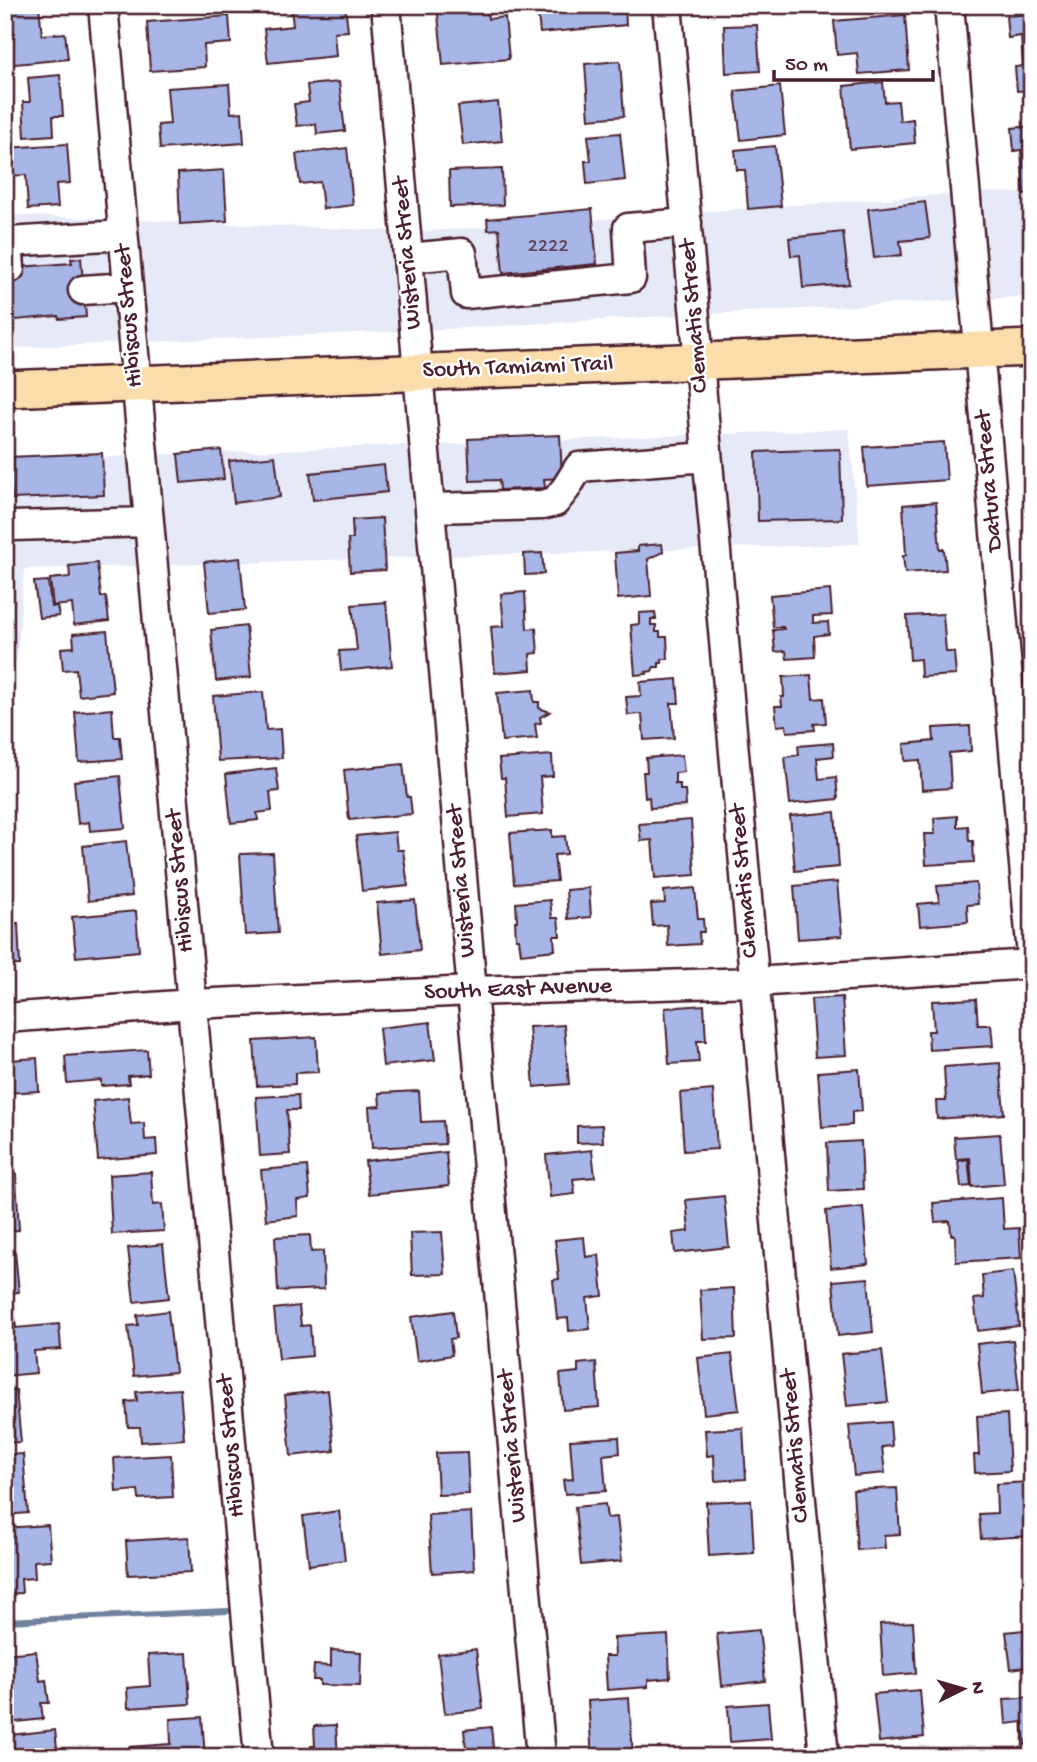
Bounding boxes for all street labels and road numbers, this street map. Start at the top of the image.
street label: Wisteria Street [387,173,429,331]
street label: Clematis Street [674,236,716,394]
street label: Hibiscus Street [109,241,151,389]
street label: South Tamiami Trail [422,350,614,386]
street label: Datura Street [969,407,1011,555]
street label: Wisteria Street [441,801,483,959]
street label: Clematis Street [724,801,766,959]
street label: Hibiscus Street [160,806,202,954]
street label: South East Avenue [424,972,613,1008]
street label: Wisteria Street [492,1366,534,1524]
street label: Clematis Street [775,1366,817,1524]
street label: Hibiscus Street [211,1371,253,1519]

